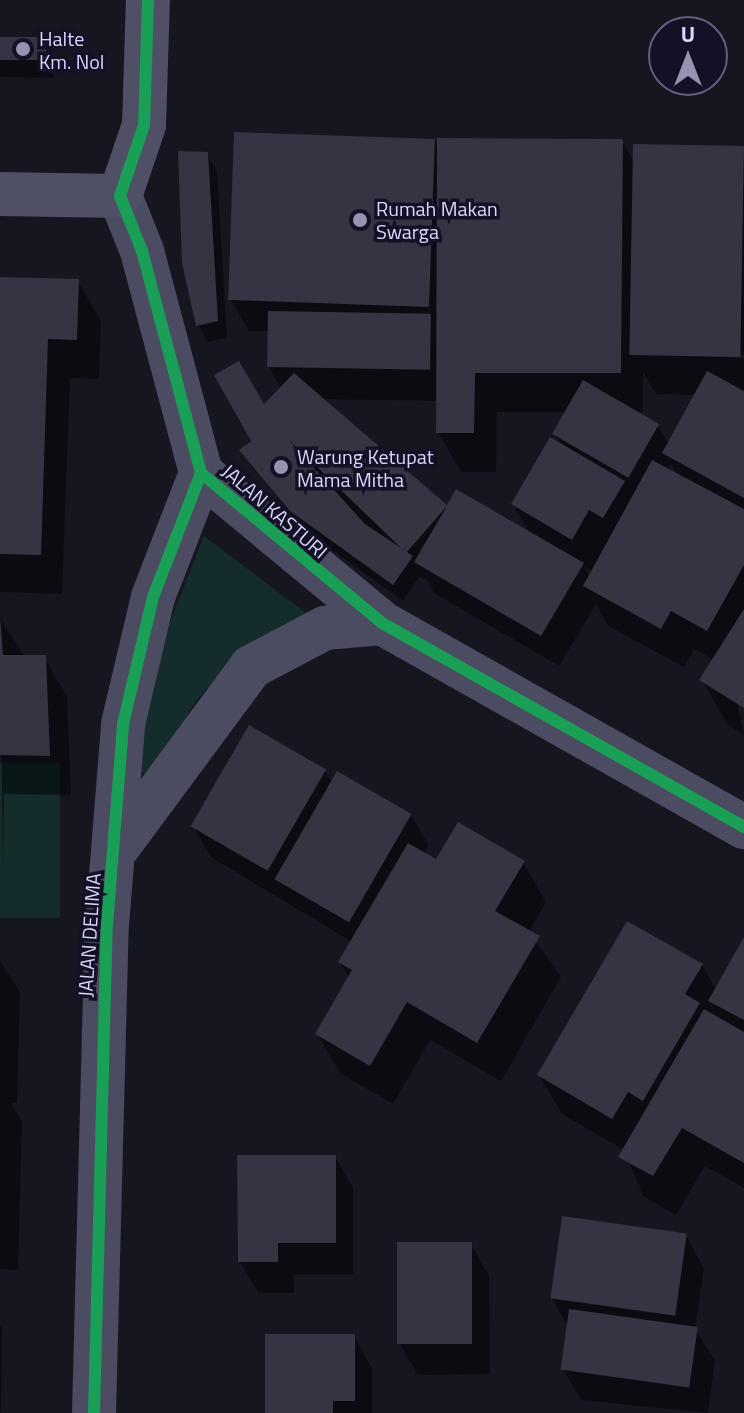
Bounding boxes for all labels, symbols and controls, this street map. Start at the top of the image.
north arrow [648,16,728,96]
text: U [681,17,695,51]
place label: Halte Km. Nol [39,26,104,73]
marker: Halte Km. Nol [14,40,32,58]
place label: Rumah Makan Swarga [376,196,498,243]
marker: Rumah Makan Swarga [351,211,369,229]
place label: Warung Ketupat Mama Mitha [297,444,434,491]
marker: Warung Ketupat Mama Mitha [272,458,290,476]
street label: JALAN KASTURI [217,459,333,563]
street label: JALAN DELIMA [73,872,105,998]

